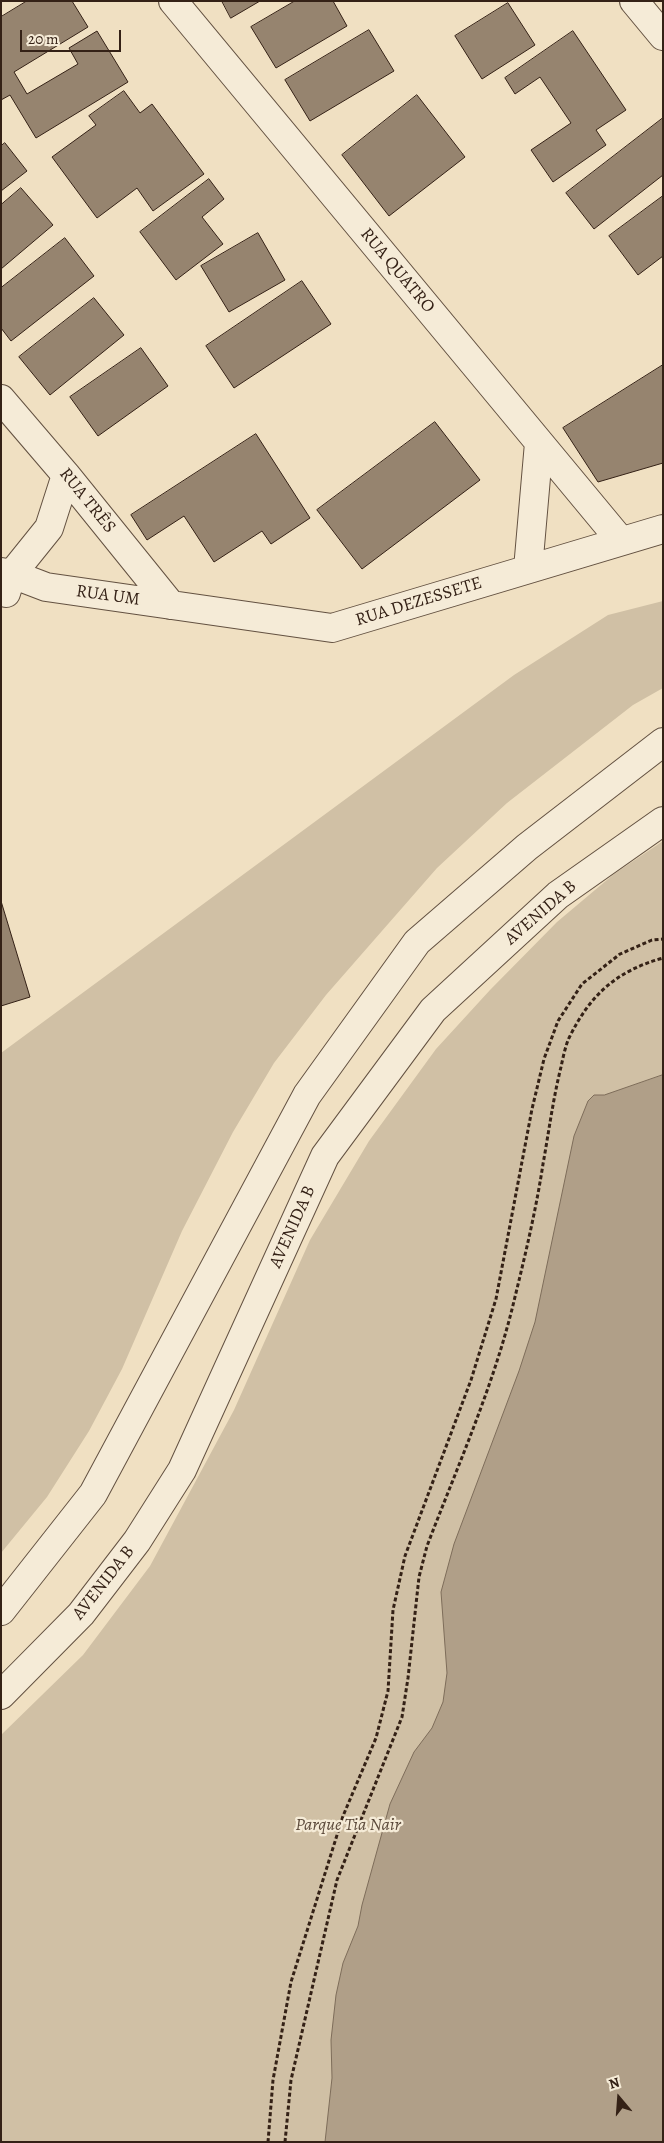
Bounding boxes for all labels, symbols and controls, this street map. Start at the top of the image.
scale bar [22,20,124,52]
text: 20 m [28,29,59,49]
street label: RUA QUATRO [355,224,439,318]
street label: RUA TRÊS [54,464,120,538]
street label: RUA DEZESSETE [353,573,485,631]
street label: RUA UM [75,581,141,611]
street label: AVENIDA B [501,876,581,950]
street label: AVENIDA B [265,1182,321,1272]
street label: AVENIDA B [68,1542,140,1624]
park label: Parque Tia Nair [295,1815,401,1837]
north arrow [594,2073,644,2123]
text: N [606,2073,622,2094]

